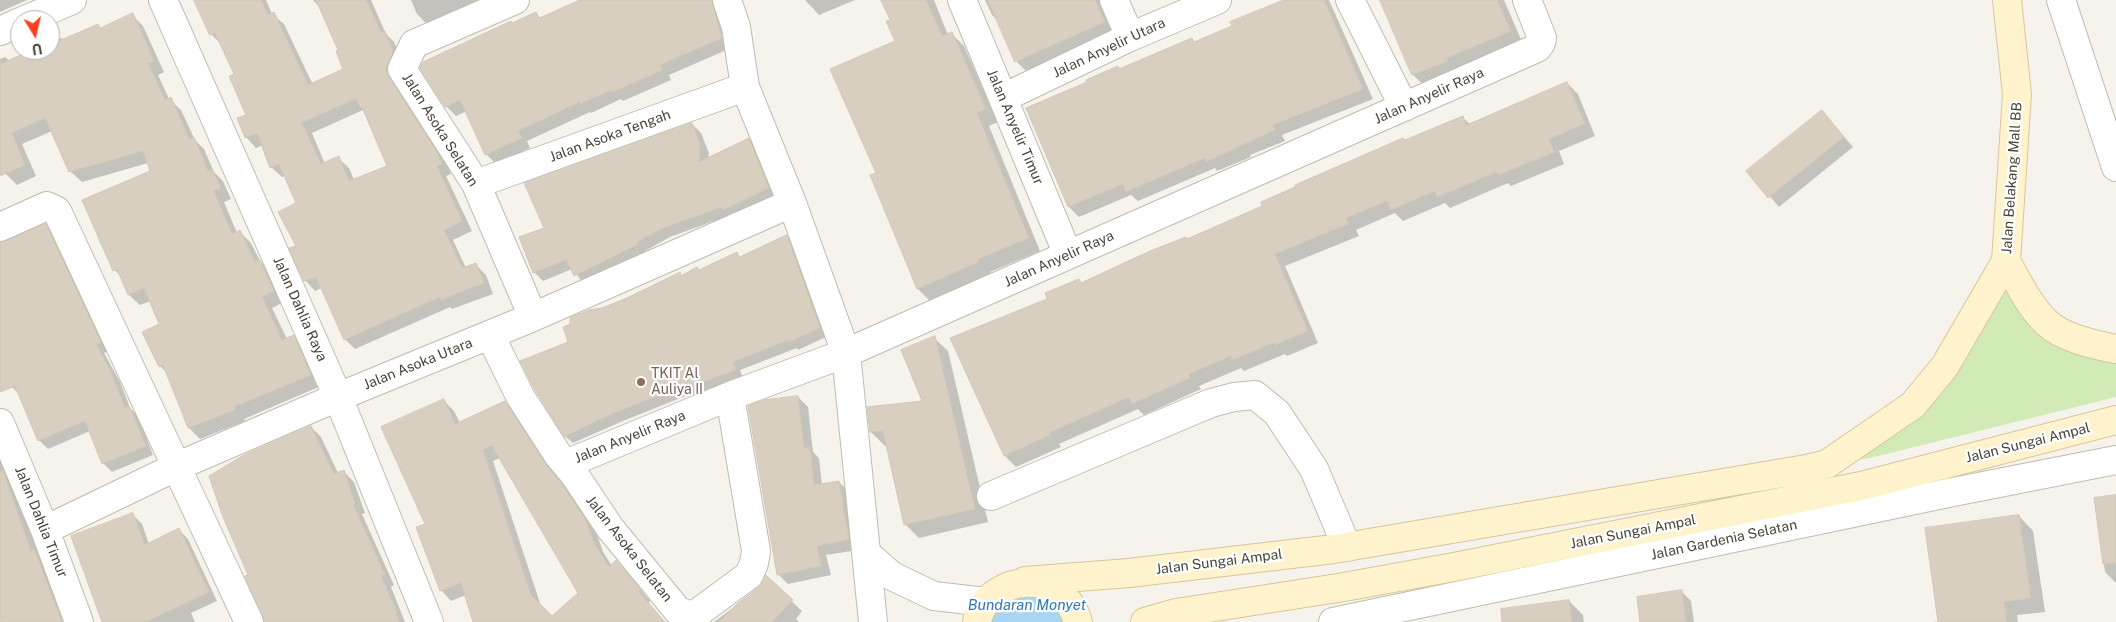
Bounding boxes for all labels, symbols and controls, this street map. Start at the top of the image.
north arrow [10,10,60,60]
street label: Jalan Anyelir Utara [1050,15,1168,81]
text: U [31,40,43,58]
street label: Jalan Anyelir Raya [1372,64,1486,128]
street label: Jalan Anyelir Timur [983,67,1047,187]
street label: Jalan Asoka Selatan [398,70,482,190]
street label: Jalan Belakang Mall BB [1998,102,2026,254]
street label: Jalan Asoka Tengah [547,106,673,166]
street label: Jalan Anyelir Raya [1002,227,1116,291]
street label: Jalan Dahlia Raya [269,254,331,364]
street label: Jalan Asoka Utara [361,334,475,394]
place label: TKIT Al Auliya II [651,366,703,398]
marker: TKIT Al Auliya II [635,376,647,388]
street label: Jalan Anyelir Raya [572,407,688,467]
street label: Jalan Sungai Ampal [1964,419,2092,467]
street label: Jalan Dahlia Timur [11,464,71,580]
street label: Jalan Asoka Selatan [582,493,676,605]
street label: Jalan Sungai Ampal [1569,512,1697,552]
street label: Jalan Gardenia Selatan [1649,516,1799,564]
street label: Jalan Sungai Ampal [1155,546,1283,578]
water label: Bundaran Monyet [968,596,1086,614]

